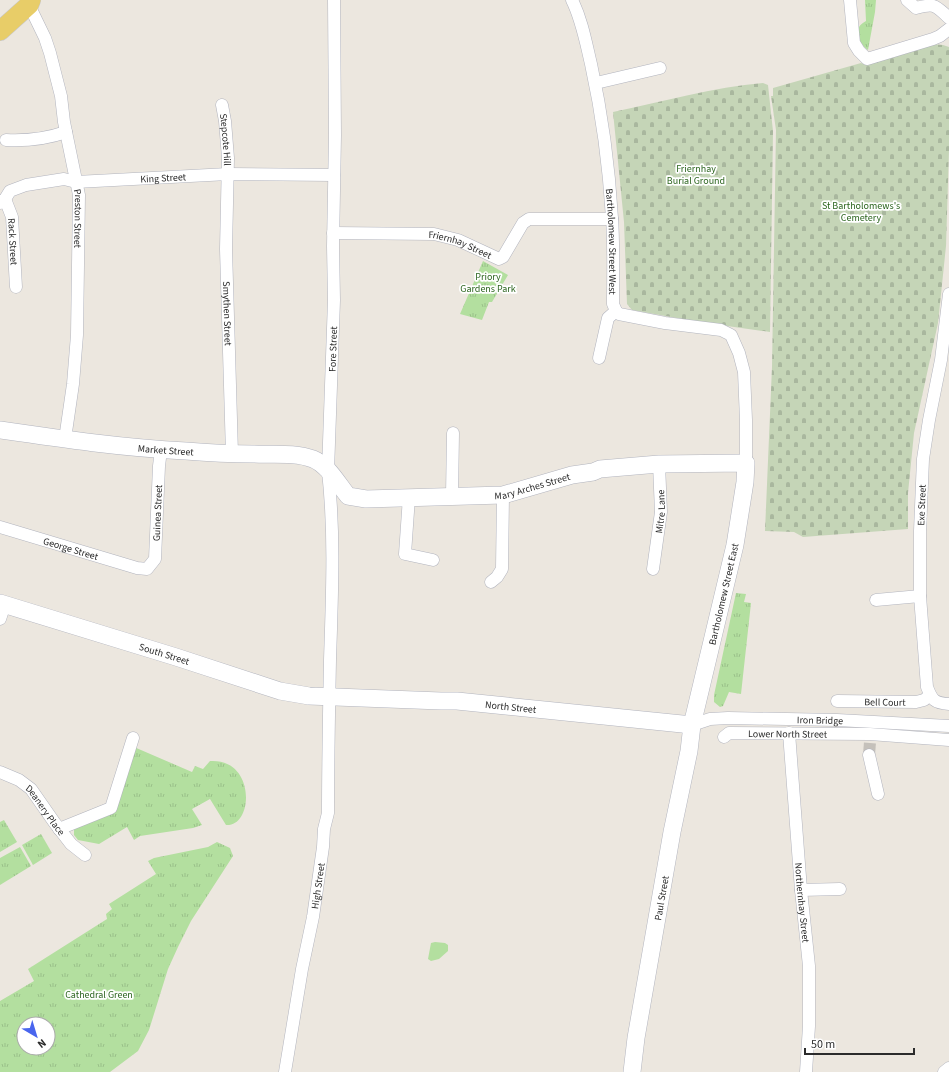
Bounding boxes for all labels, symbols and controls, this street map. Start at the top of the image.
street label: Stepcote Hill [216,112,234,167]
park label: Friernhay Burial Ground [667,162,725,188]
street label: King Street [140,170,187,187]
street label: Preston Street [70,188,85,249]
street label: Bartholomew Street West [602,188,619,295]
park label: St Bartholomews's Cemetery [822,199,900,225]
street label: Rack Street [4,218,21,266]
street label: Friernhay Street [428,228,494,263]
park label: Priory Gardens Park [460,270,516,296]
street label: Smythen Street [219,281,235,347]
street label: Fore Street [325,325,341,372]
street label: Market Street [137,442,195,460]
street label: Mary Arches Street [494,470,572,503]
street label: Guinea Street [150,484,166,542]
street label: Exe Street [914,484,930,526]
street label: Mitre Lane [652,489,669,534]
street label: George Street [41,534,100,564]
street label: Bartholomew Street East [705,541,743,646]
street label: South Street [137,640,192,669]
street label: Bell Court [864,695,906,710]
street label: North Street [484,698,537,717]
street label: Iron Bridge [797,713,843,728]
street label: Lower North Street [748,727,828,742]
street label: Deanery Place [23,782,68,839]
street label: High Street [308,861,329,910]
street label: Northernhay Street [791,862,813,944]
street label: Paul Street [651,874,673,922]
park label: Cathedral Green [65,988,133,1002]
north arrow [16,1016,56,1056]
scale bar [805,1030,914,1056]
text: N [34,1035,49,1052]
text: 50 m [811,1036,835,1053]

